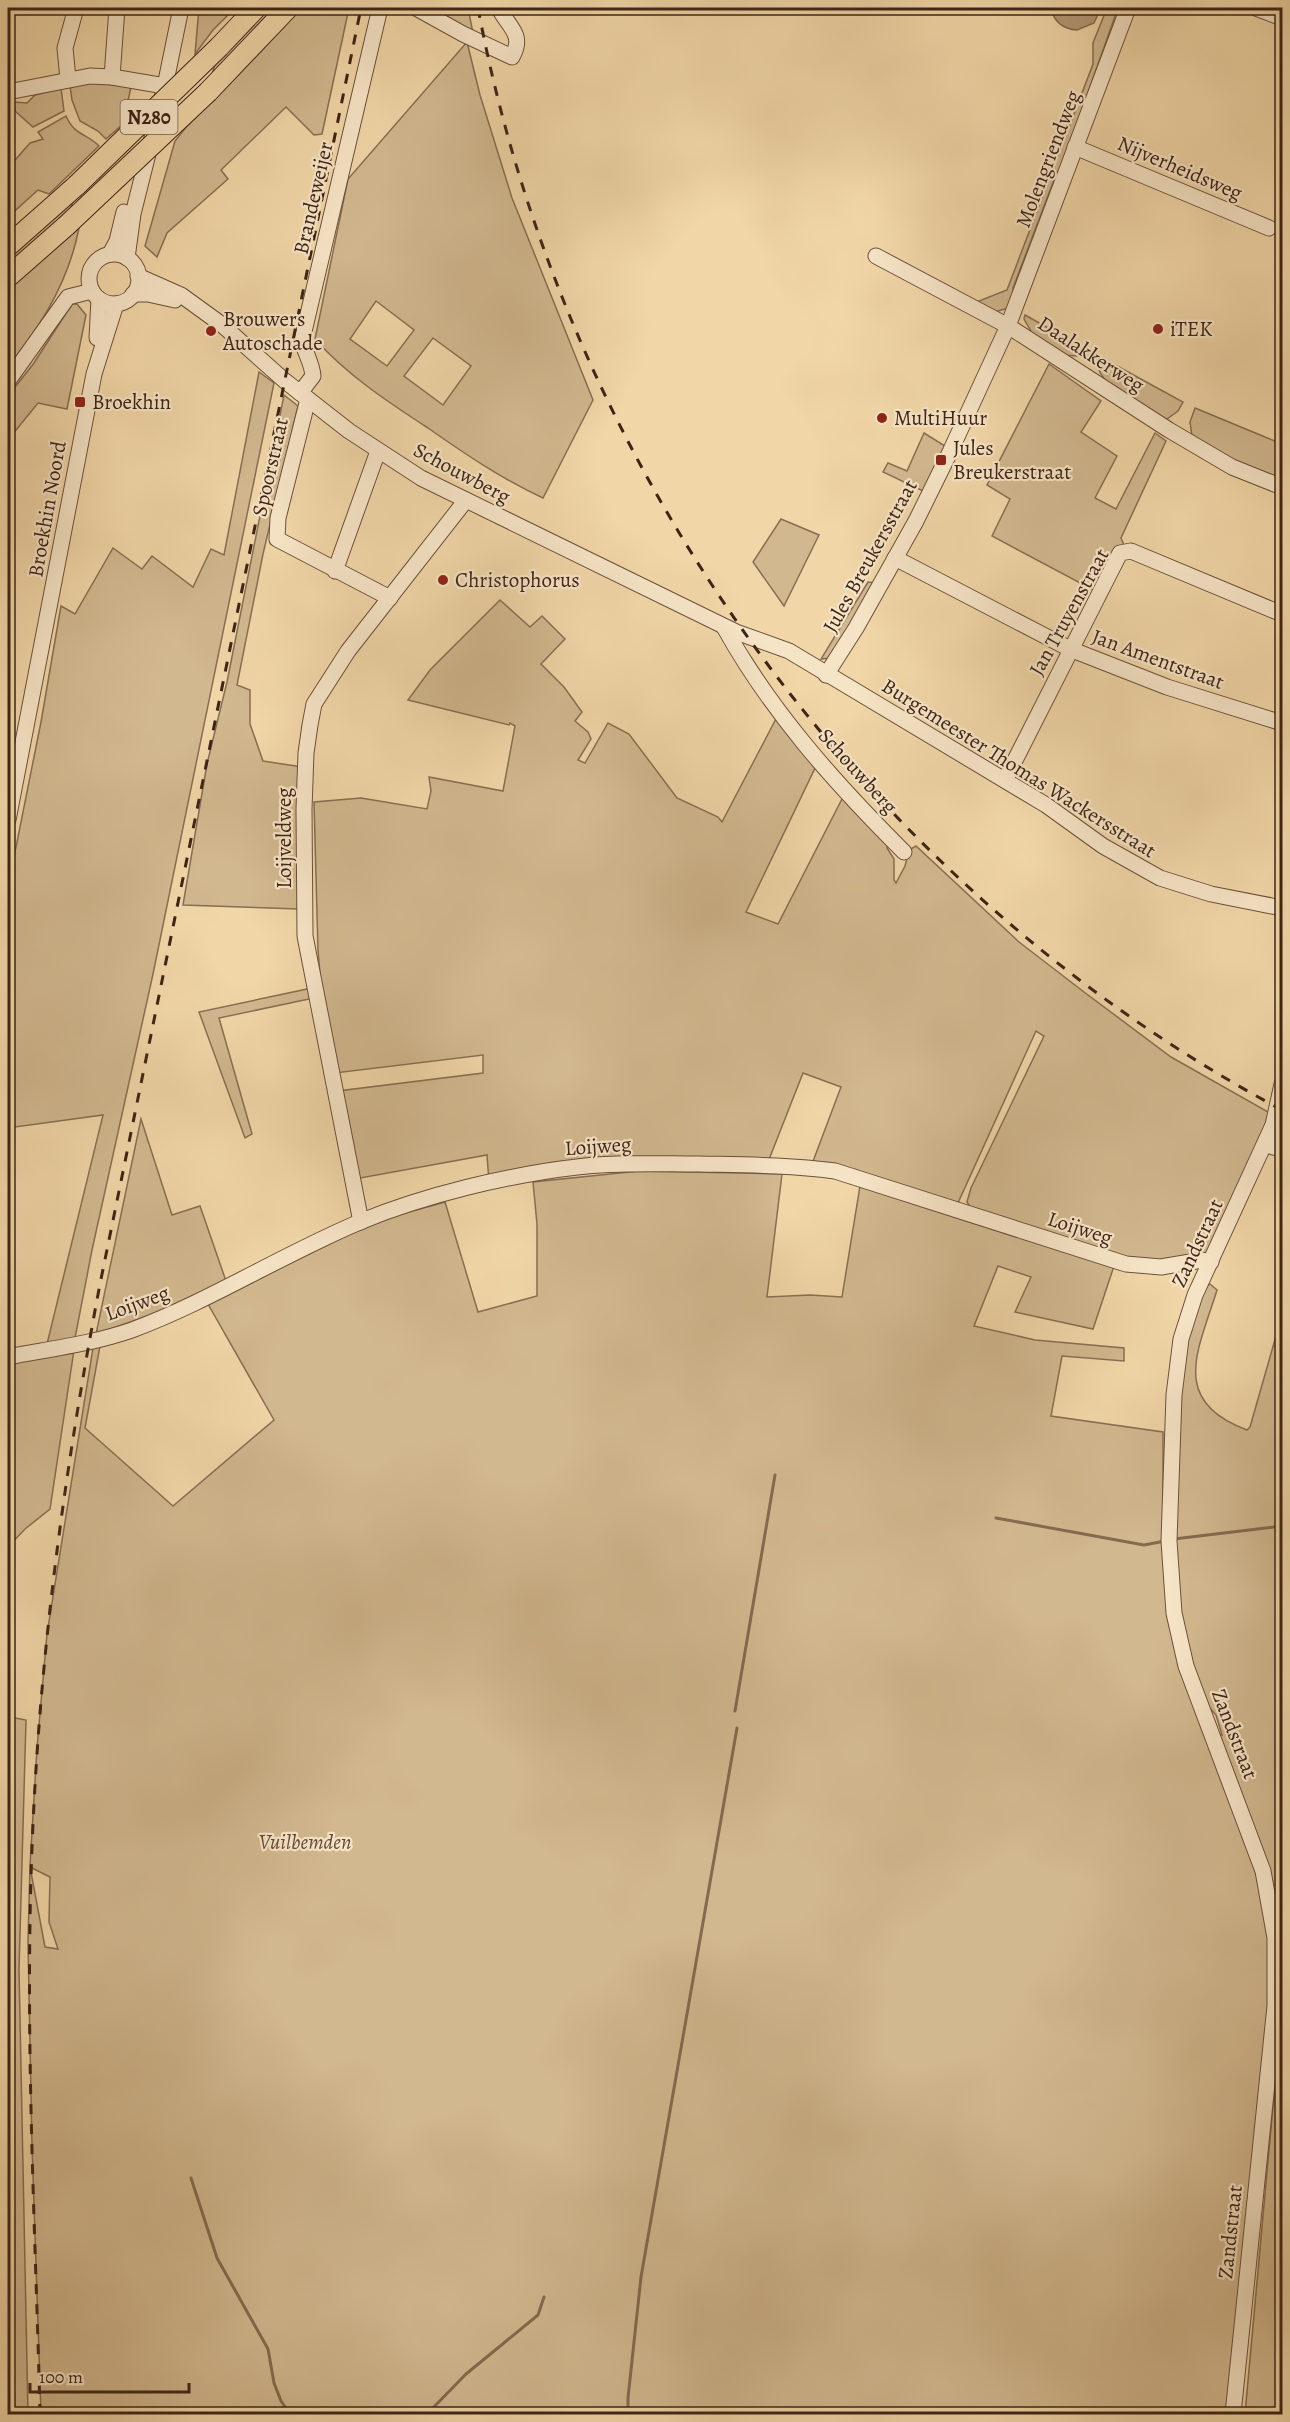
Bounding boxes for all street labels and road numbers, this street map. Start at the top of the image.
street label: Molengriendweg [1009,86,1087,232]
road number: N280 [120,100,178,134]
street label: Nijverheidsweg [1113,129,1247,207]
street label: Brandeweijer [286,139,340,257]
street label: Daalakkerweg [1032,309,1150,399]
street label: Spoorstraat [245,415,295,519]
street label: Schouwberg [409,436,516,510]
street label: Broekhin Noord [21,438,73,579]
street label: Jules Breukersstraat [816,474,924,638]
street label: Jan Truyenstraat [1022,543,1116,681]
street label: Jan Amentstraat [1088,622,1228,696]
street label: Burgemeester Thomas Wackersstraat [877,672,1162,864]
street label: Schouwberg [812,722,904,820]
street label: Loijveldweg [270,787,298,889]
street label: Loijweg [564,1130,633,1162]
street label: Zandstraat [1164,1194,1230,1292]
street label: Loijweg [1044,1204,1116,1252]
street label: Loijweg [101,1278,173,1328]
street label: Zandstraat [1205,1685,1265,1783]
street label: Zandstraat [1211,2184,1249,2280]

